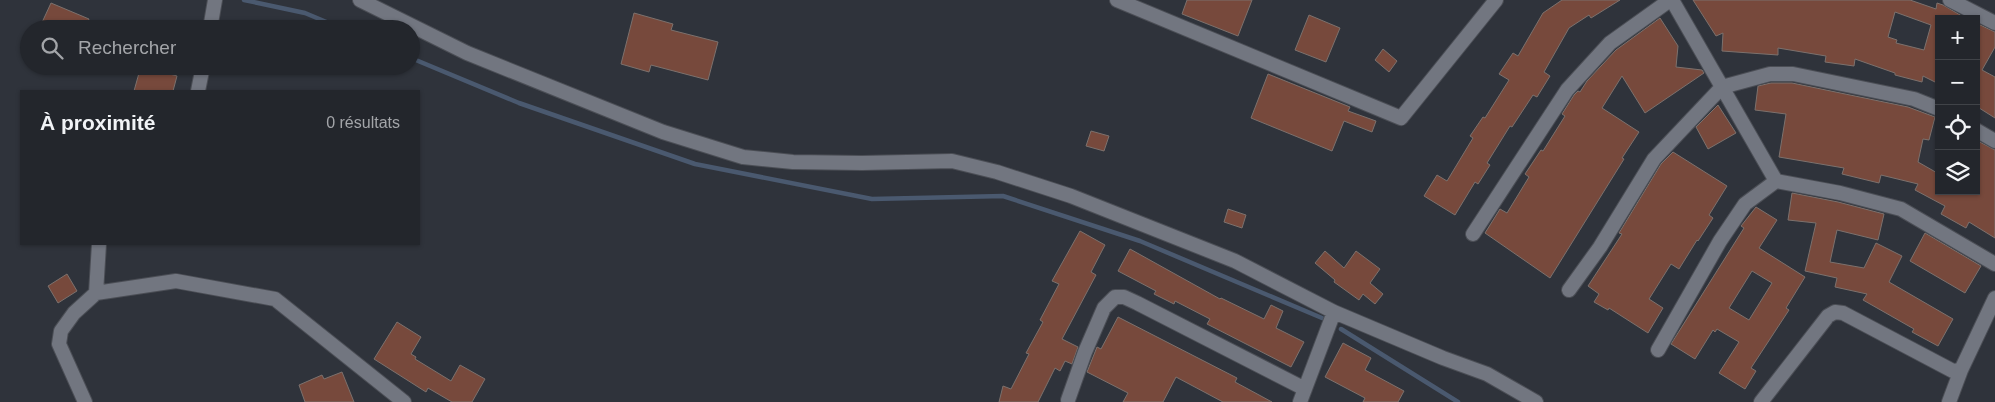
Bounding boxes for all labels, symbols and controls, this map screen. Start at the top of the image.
map controls [1935,15,1980,195]
button: + [1935,15,1980,60]
search box [20,20,420,75]
icon: search [38,34,66,62]
text: Rechercher [78,37,176,58]
button: − [1935,60,1980,105]
button: locate [1935,105,1980,150]
text: À proximité [40,111,156,134]
text: 0 résultats [326,114,400,131]
button: layers [1935,150,1980,195]

